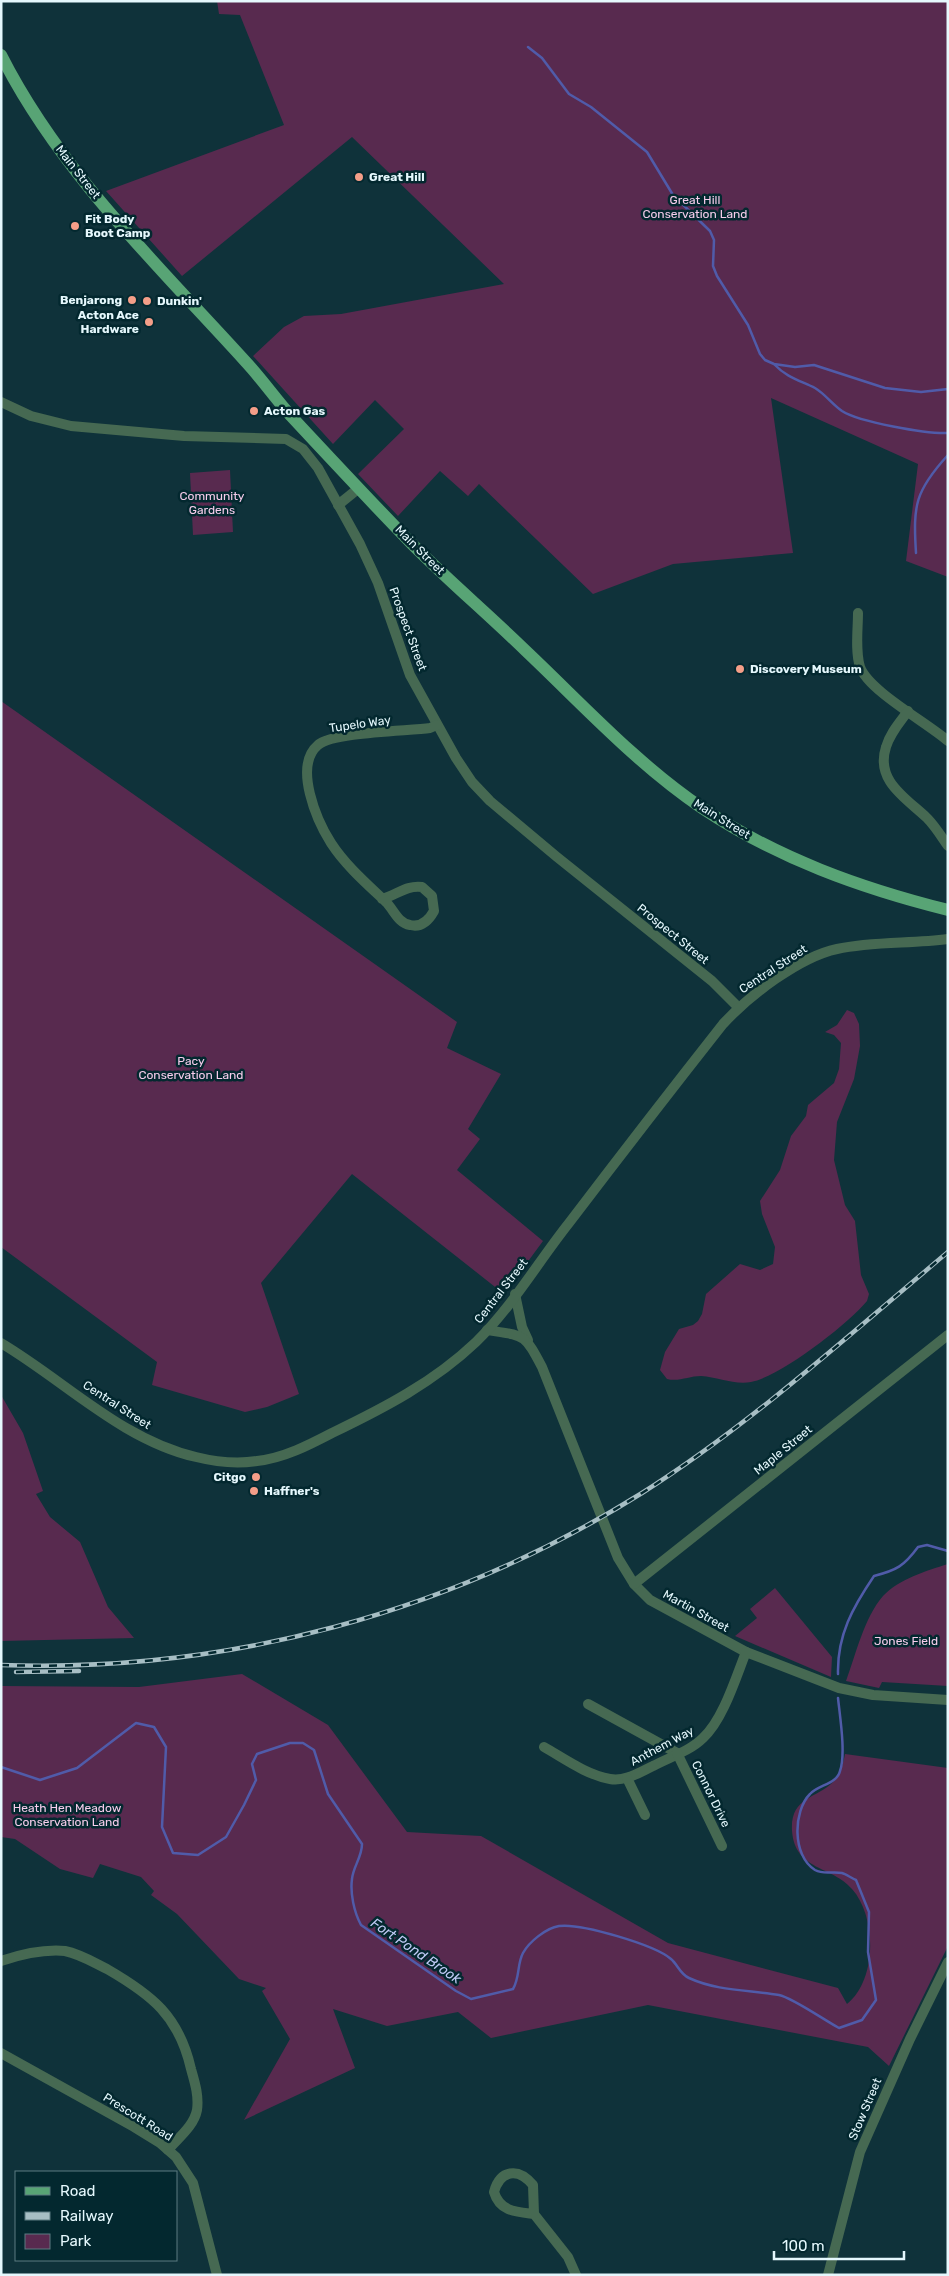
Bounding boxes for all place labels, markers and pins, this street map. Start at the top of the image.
place label: Great Hill [369,170,425,184]
marker: Great Hill [353,171,365,183]
place label: Fit Body Boot Camp [85,212,151,240]
marker: Fit Body Boot Camp [69,220,81,232]
place label: Benjarong [60,293,122,307]
marker: Benjarong [126,294,138,306]
place label: Dunkin' [157,294,202,308]
marker: Dunkin' [141,295,153,307]
place label: Acton Ace Hardware [78,308,139,336]
marker: Acton Ace Hardware [143,316,155,328]
place label: Acton Gas [264,404,326,418]
marker: Acton Gas [248,405,260,417]
place label: Discovery Museum [750,662,862,676]
marker: Discovery Museum [734,663,746,675]
place label: Citgo [214,1470,246,1484]
marker: Citgo [250,1471,262,1483]
place label: Haffner's [264,1484,320,1498]
marker: Haffner's [248,1485,260,1497]

